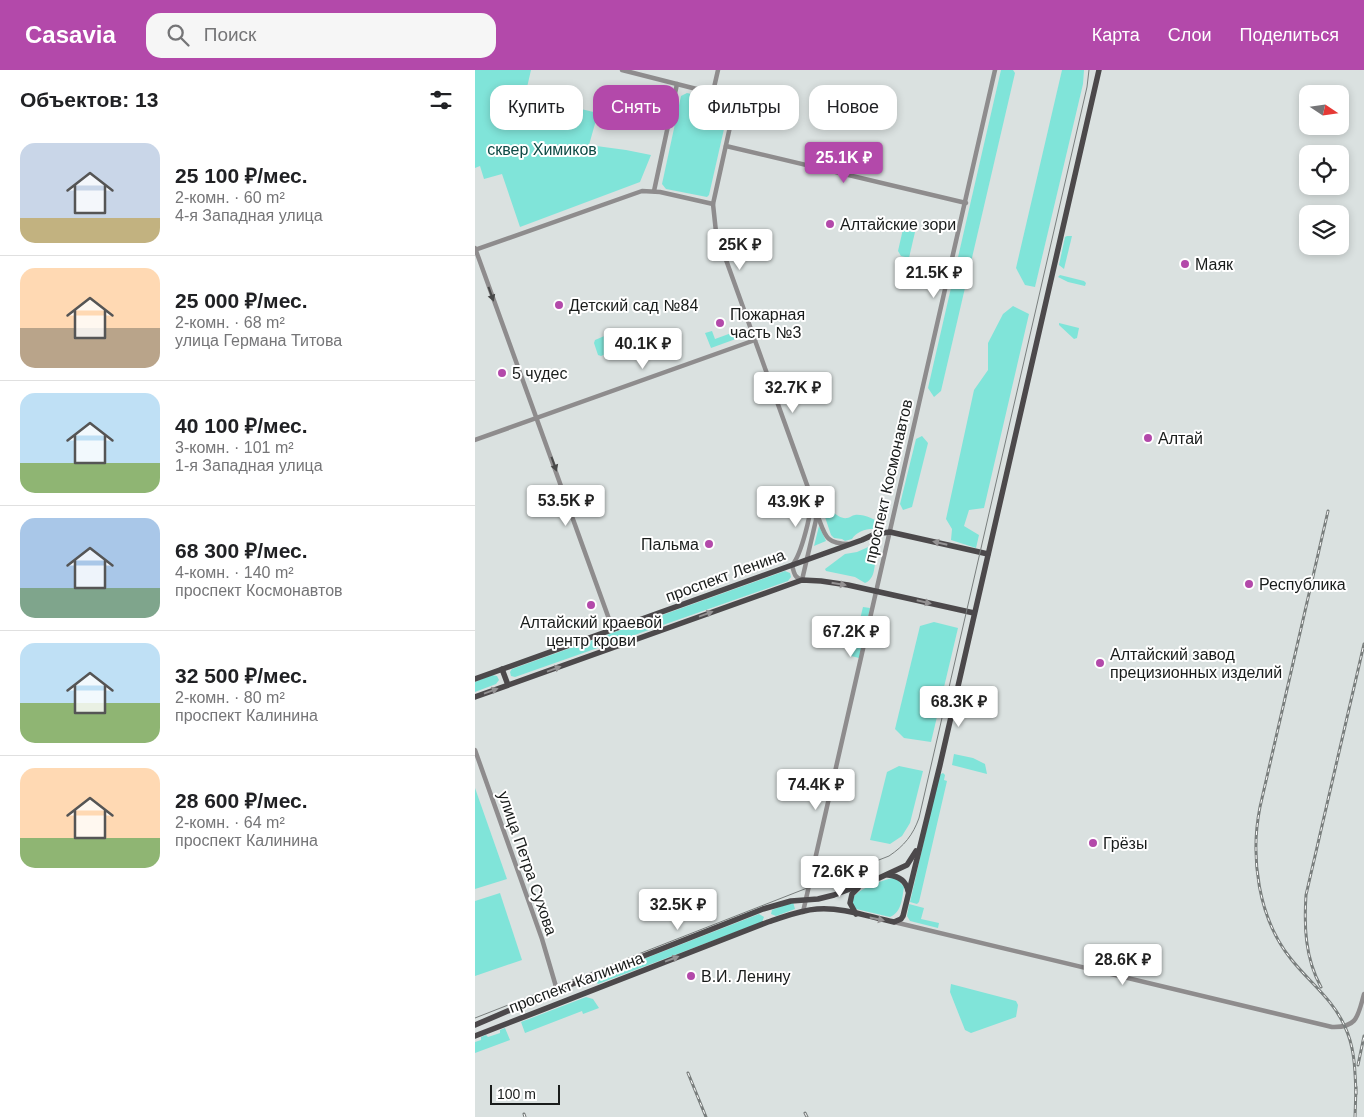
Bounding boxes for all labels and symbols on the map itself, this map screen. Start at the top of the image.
north arrow [1299,85,1349,135]
park label: сквер Химиков [487,141,597,158]
pin: 25.1K ₽ [798,142,890,184]
place label: Алтайские зори [840,216,956,233]
marker: Алтайские зори [824,218,836,230]
pin: 25K ₽ [705,228,775,271]
pin: 21.5K ₽ [888,256,980,299]
place label: Маяк [1195,256,1234,273]
marker: Маяк [1179,258,1191,270]
one-way arrow [488,287,495,302]
place label: Детский сад №84 [569,297,698,314]
marker: Детский сад №84 [553,299,565,311]
place label: Пожарная часть №3 [730,306,805,341]
marker: Пожарная часть №3 [714,317,726,329]
pin: 40.1K ₽ [597,328,689,370]
place label: 5 чудес [512,365,567,382]
marker: 5 чудес [496,367,508,379]
pin: 32.7K ₽ [747,372,839,414]
street label: проспект Космонавтов [861,398,916,565]
place label: Алтай [1158,430,1203,447]
marker: Алтай [1142,432,1154,444]
one-way arrow [551,456,558,471]
pin: 53.5K ₽ [520,484,612,527]
pin: 43.9K ₽ [750,486,842,528]
place label: Пальма [641,536,699,553]
marker: Пальма [703,538,715,550]
one-way arrow [933,539,948,547]
street label: проспект Ленина [663,546,787,605]
place label: Республика [1259,576,1346,593]
marker: Республика [1243,578,1255,590]
one-way arrow [832,580,848,588]
one-way arrow [917,598,932,606]
marker: Алтайский краевой центр крови [585,599,597,611]
one-way arrow [699,610,714,617]
place label: Алтайский краевой центр крови [520,614,662,649]
pin: 67.2K ₽ [805,616,897,658]
place label: Алтайский завод прецизионных изделий [1110,646,1282,681]
marker: Алтайский завод прецизионных изделий [1094,657,1106,669]
one-way arrow [546,665,561,672]
pin: 68.3K ₽ [913,686,1005,728]
one-way arrow [484,687,499,694]
pin: 74.4K ₽ [770,768,862,811]
street label: улица Петра Сухова [495,789,560,938]
place label: Грёзы [1103,835,1147,852]
marker: Грёзы [1087,837,1099,849]
pin: 72.6K ₽ [794,856,886,898]
pin: 32.5K ₽ [632,888,724,931]
one-way arrow [870,915,885,923]
pin: 28.6K ₽ [1077,944,1169,986]
street label: проспект Калинина [506,949,646,1016]
one-way arrow [665,955,680,963]
place label: В.И. Ленину [701,968,791,985]
marker: В.И. Ленину [685,970,697,982]
scale bar [490,1082,560,1105]

